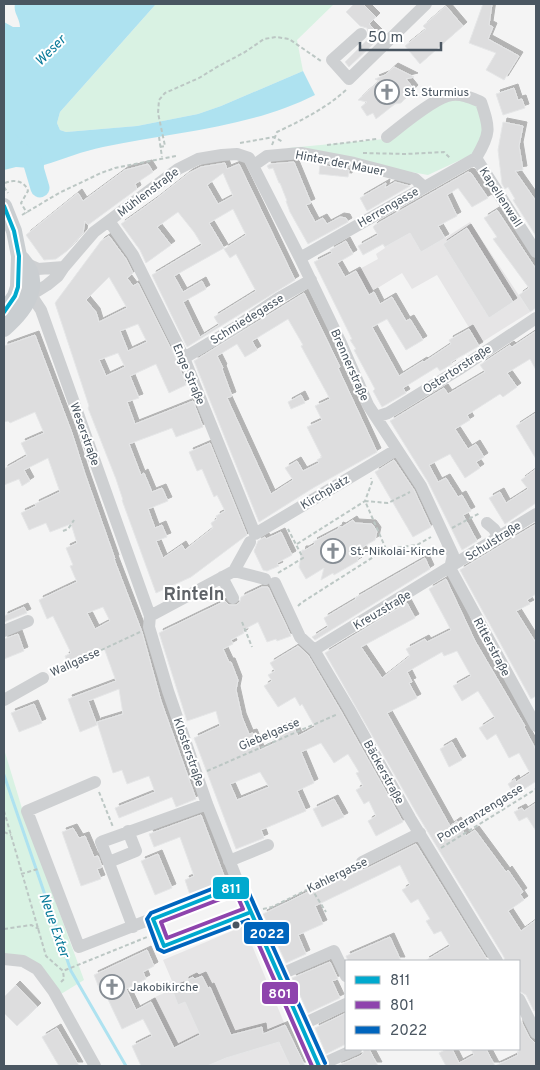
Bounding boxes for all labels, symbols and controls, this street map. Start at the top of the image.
scale bar [360,20,441,52]
text: 50 m [368,29,403,48]
water label: Weser [32,31,71,70]
church icon: St. Sturmius [374,79,400,105]
place label: St. Sturmius [404,85,469,101]
street label: Hinter der Mauer [294,147,386,181]
street label: Mühlenstraße [115,164,183,221]
street label: Kapellenwall [475,165,525,231]
street label: Herrengasse [355,184,422,232]
street label: Schmiedegasse [208,291,287,349]
street label: Brennerstraße [326,327,372,404]
street label: Enge Straße [168,341,208,407]
street label: Ostertorstraße [420,342,495,398]
street label: Weserstraße [65,401,103,468]
street label: Kirchplatz [298,472,353,514]
street label: Schulstraße [463,518,524,565]
church icon: St.-Nikolai-Kirche [320,538,346,564]
place label: St.-Nikolai-Kirche [350,544,445,560]
district label: Rinteln [164,584,224,607]
street label: Kreuzstraße [351,587,414,634]
street label: Ritterstraße [469,615,513,680]
street label: Wallgasse [48,644,103,681]
street label: Giebelgasse [236,715,302,755]
street label: Klosterstraße [169,716,207,789]
street label: Bäckerstraße [359,738,407,807]
street label: Pomeranzengasse [434,781,527,847]
street label: Kahlergasse [304,854,370,897]
line badge: 811 [212,876,250,900]
text: 811 [221,881,241,898]
water label: Neue Exter [35,891,73,962]
unlabelled marker [231,920,241,930]
line badge: 2022 [243,921,290,945]
text: 2022 [250,926,284,943]
legend [345,960,520,1050]
text: 811 [390,972,410,991]
church icon: Jakobikirche [99,974,125,1000]
place label: Jakobikirche [130,980,199,996]
line badge: 801 [261,981,299,1005]
text: 801 [268,986,292,1003]
text: 801 [390,997,414,1016]
text: 2022 [390,1022,427,1041]

